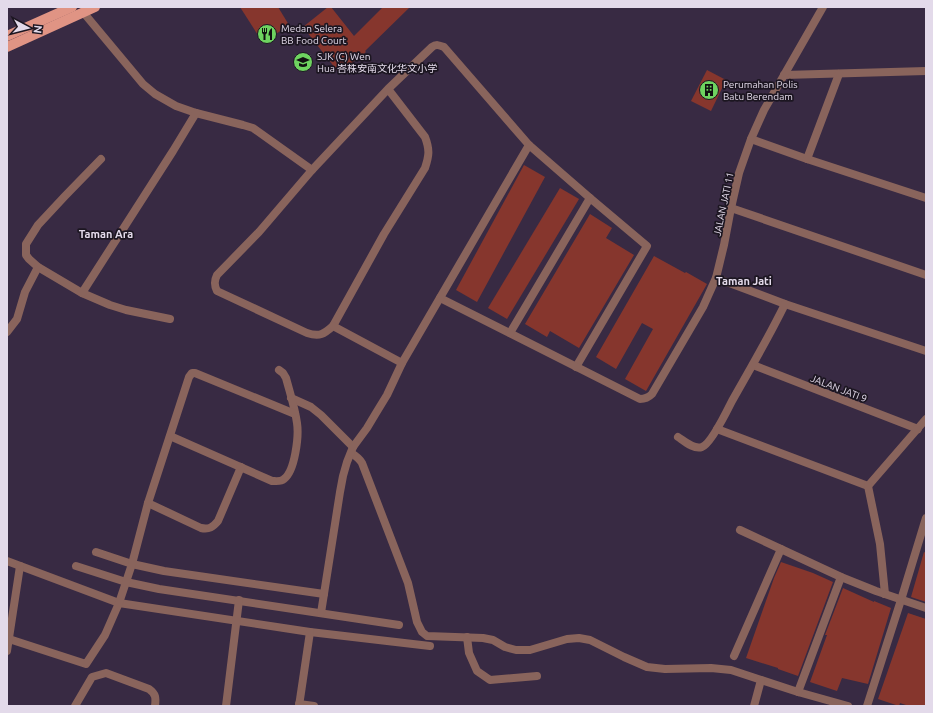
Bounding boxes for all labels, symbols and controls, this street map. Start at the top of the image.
north arrow [8,8,48,48]
restaurant icon: Medan Selera BB Food Court [256,23,278,45]
place label: Medan Selera BB Food Court [281,23,347,46]
text: N [31,24,44,34]
school or university icon: SJK (C) Wen Hua 峇株安南文化华文小学 [292,51,314,73]
place label: SJK (C) Wen Hua 峇株安南文化华文小学 [317,51,437,74]
building icon: Perumahan Polis Batu Berendam [698,79,720,101]
place label: Perumahan Polis Batu Berendam [723,79,798,102]
street label: JALAN JATI 11 [711,171,736,237]
district label: Taman Ara [79,228,133,240]
district label: Taman Jati [716,275,772,287]
street label: JALAN JATI 9 [809,373,869,404]

